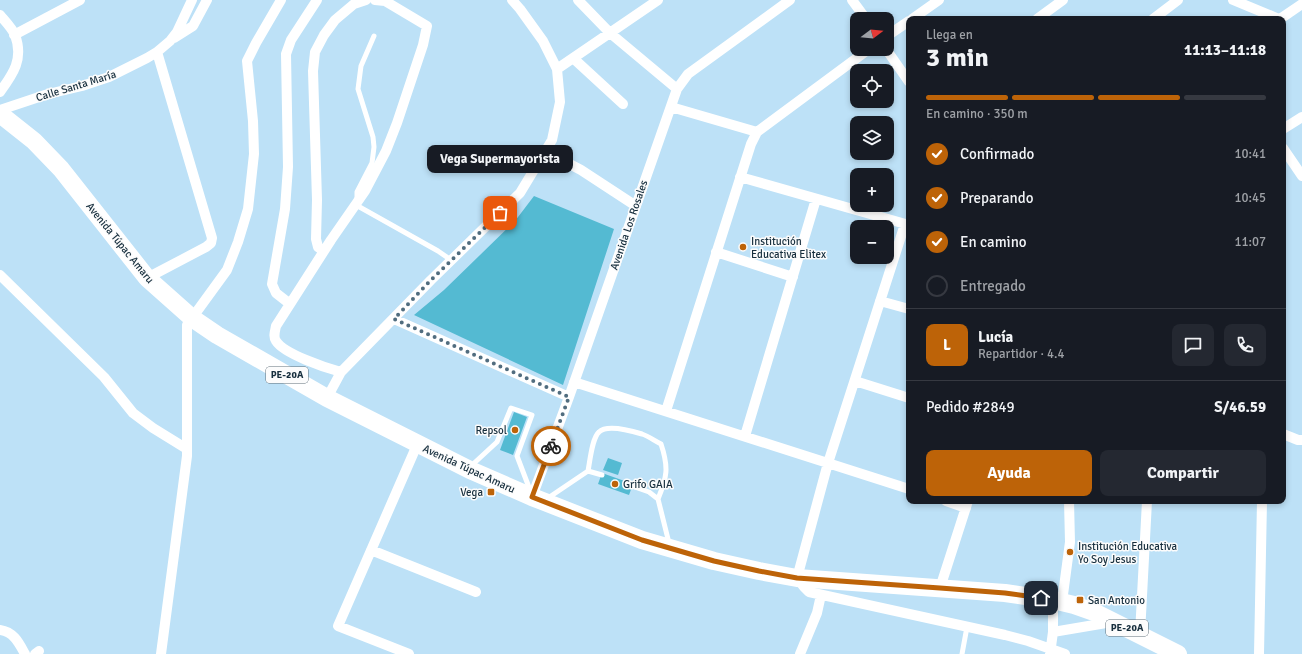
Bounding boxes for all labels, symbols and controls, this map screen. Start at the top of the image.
north arrow [850,12,894,56]
map controls [850,12,894,264]
text: Llega en [926,27,973,43]
text: 11:13–11:18 [1184,41,1266,59]
text: 3 min [926,42,989,74]
button: locate [850,64,894,108]
street label: Calle Santa María [34,68,118,104]
text: En camino · 350 m [926,106,1028,122]
button: layers [850,116,894,160]
icon: check [926,143,948,165]
callout: Vega Supermayorista [427,145,573,173]
text: Confirmado [960,145,1034,163]
text: 10:41 [1234,146,1266,162]
text: Vega Supermayorista [440,151,560,167]
button: + [850,168,894,212]
street label: Avenida Los Rosales [608,178,651,272]
icon: check [926,187,948,209]
text: Preparando [960,189,1034,207]
text: 10:45 [1234,190,1266,206]
pin [483,196,517,230]
street label: Avenida Túpac Amaru [83,200,157,286]
icon: bag [489,202,511,224]
button: − [850,220,894,264]
icon: check [926,231,948,253]
text: En camino [960,233,1027,251]
text: 11:07 [1234,234,1266,250]
place label: Institución Educativa Elitex [751,235,826,261]
marker: Institución Educativa Elitex [738,242,748,252]
text: Entregado [960,277,1026,295]
button: chat [1172,324,1214,366]
button: phone [1224,324,1266,366]
text: Lucía [978,328,1013,346]
text: L [943,336,951,354]
text: Repartidor · 4.4 [978,346,1064,362]
road number: PE-20A [266,367,308,383]
text: Pedido #2849 [926,398,1015,416]
text: S/46.59 [1214,398,1266,416]
place label: Repsol [475,424,507,437]
marker: Repsol [510,425,520,435]
courier [531,426,571,466]
icon: bike [540,435,562,457]
street label: Avenida Túpac Amaru [421,442,517,496]
button: Ayuda [926,450,1092,496]
button: Compartir [1100,450,1266,496]
place label: Grifo GAIA [623,478,673,491]
marker: Grifo GAIA [610,479,620,489]
place label: Vega [460,486,483,499]
marker: Vega [486,487,496,497]
place label: Institución Educativa Yo Soy Jesus [1078,540,1178,566]
marker: Institución Educativa Yo Soy Jesus [1065,547,1075,557]
pin [1024,581,1058,615]
icon: home [1030,587,1052,609]
place label: San Antonio [1088,594,1145,607]
marker: San Antonio [1075,595,1085,605]
road number: PE-20A [1106,620,1148,636]

